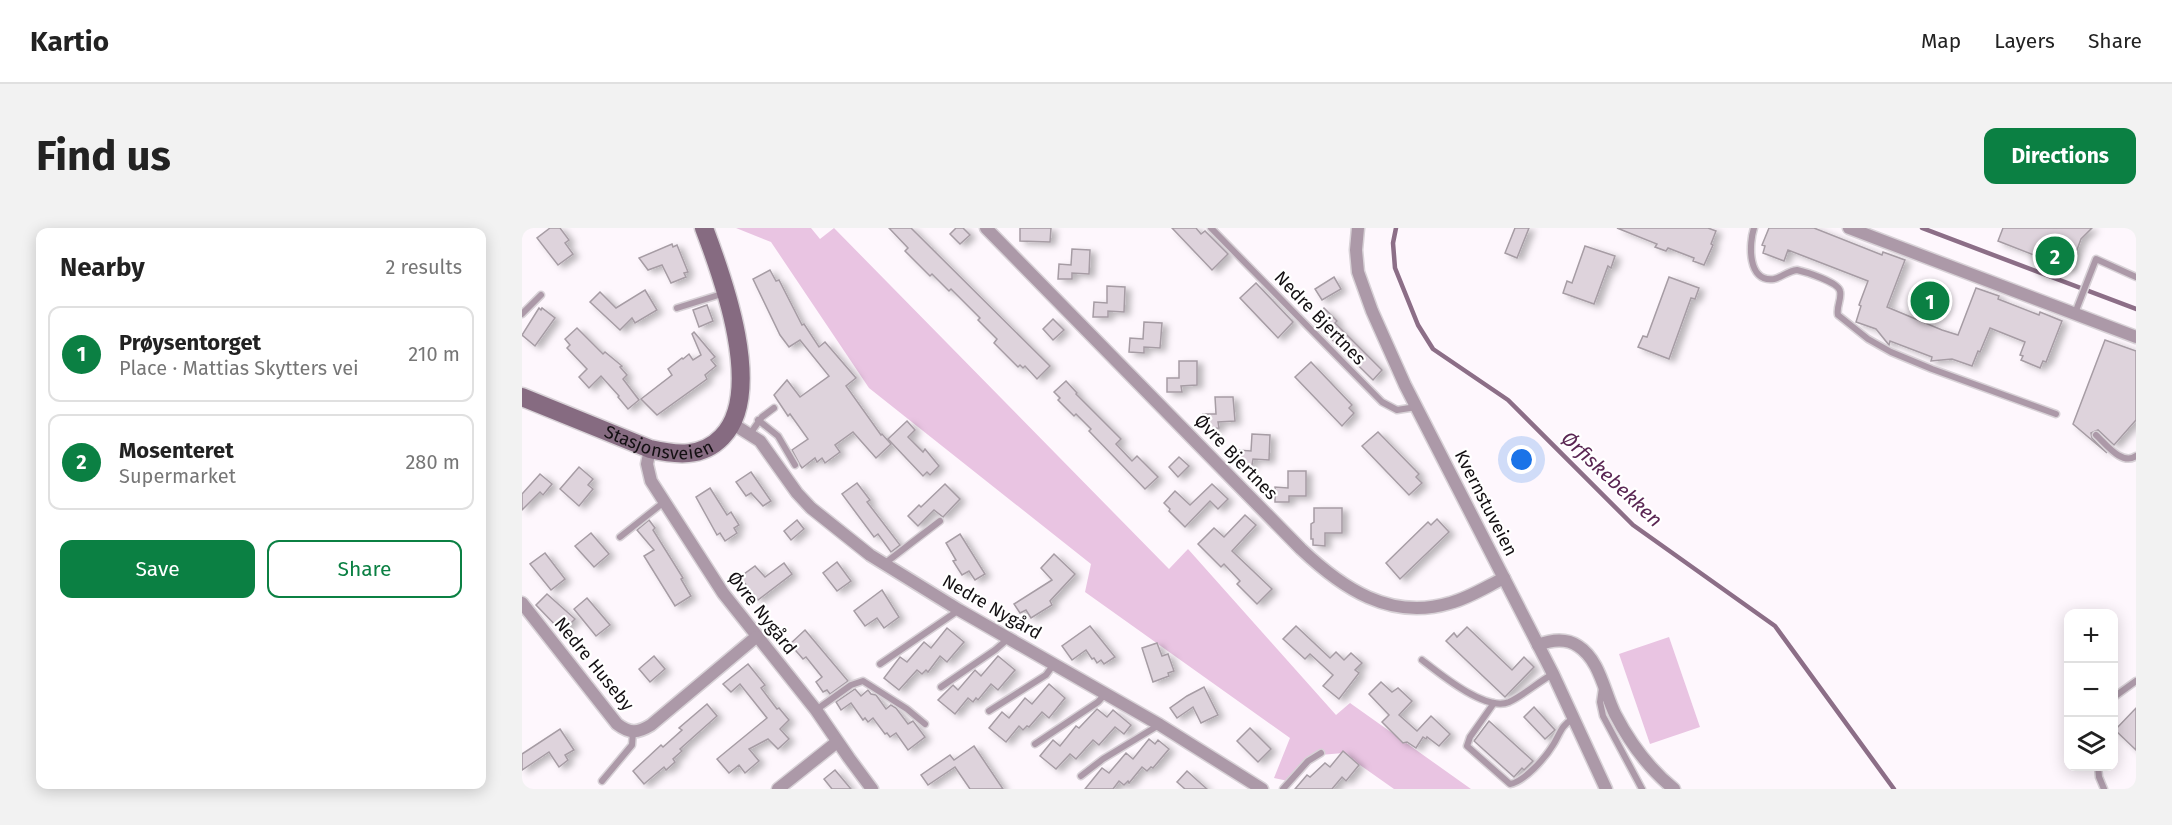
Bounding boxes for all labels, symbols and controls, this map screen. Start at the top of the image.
text: Kartio [30,25,109,58]
text: Map [1921,28,1961,54]
text: Layers [1994,28,2055,54]
text: Share [2088,28,2142,54]
button: Directions [1984,128,2136,184]
text: Find us [36,131,171,181]
pin: 2 [2036,234,2074,279]
text: Nearby [60,252,145,283]
text: 2 results [385,255,462,279]
street label: Nedre Bjertnes [1270,267,1370,369]
pin: 1 [1910,278,1950,324]
text: Prøysentorget [119,329,261,356]
text: 1 [77,342,86,366]
text: 210 m [408,342,460,366]
text: Place · Mattias Skytters vei [119,356,359,380]
street label: Øvre Bjertnes [1190,410,1282,504]
street label: Stasjonsveien [601,421,717,465]
water label: Ørfiskebekken [1557,426,1667,532]
text: Mosenteret [119,437,234,464]
your location [1507,445,1536,474]
street label: Kvernstuveien [1450,446,1522,560]
text: 2 [76,450,87,474]
text: 280 m [405,450,460,474]
text: Supermarket [119,464,236,488]
button: Save [60,540,255,598]
button: Share [267,540,462,598]
street label: Øvre Nygård [723,567,801,659]
street label: Nedre Nygård [938,570,1046,644]
map controls [2064,609,2118,771]
button: + [2064,609,2118,663]
street label: Nedre Huseby [549,613,639,715]
button: − [2064,663,2118,717]
button: layers [2064,717,2118,771]

